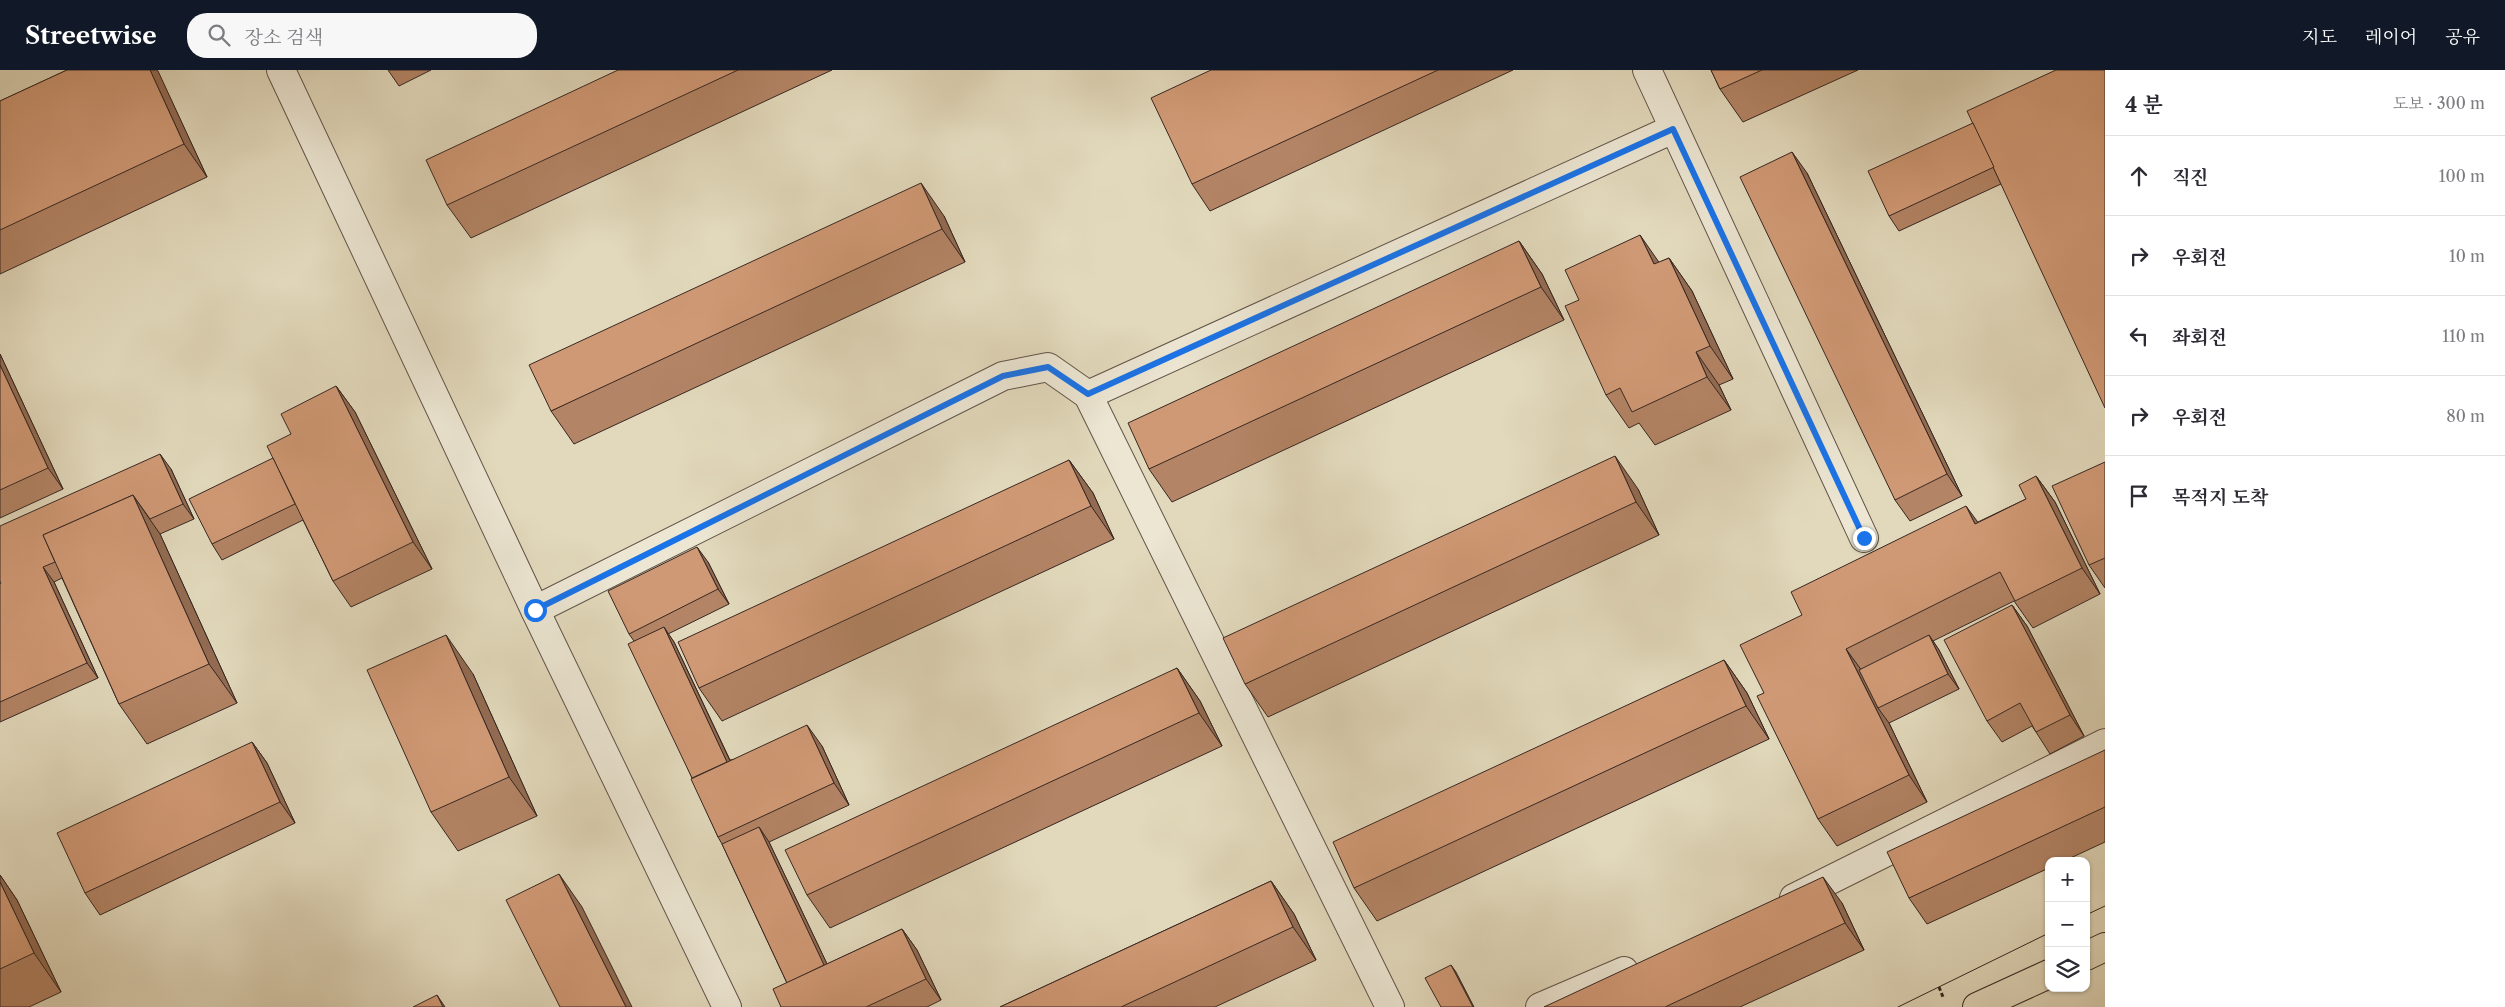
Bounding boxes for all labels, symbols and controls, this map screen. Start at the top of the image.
search box [187,13,537,58]
text: Streetwise [25,21,157,50]
icon: search [205,21,233,49]
text: 장소 검색 [245,26,323,49]
text: 지도 [2302,26,2337,48]
text: 레이어 [2365,26,2417,48]
text: 공유 [2445,26,2480,48]
text: 4 분 [2125,92,2163,117]
text: 도보 · 300 m [2393,93,2485,113]
icon: ahead [2125,162,2153,190]
text: 직진 [2172,166,2209,189]
text: 100 m [2439,166,2485,186]
icon: right [2125,242,2153,270]
text: 우회전 [2172,246,2227,269]
text: 10 m [2449,246,2485,266]
icon: left [2125,322,2153,350]
text: 좌회전 [2172,326,2227,349]
text: 110 m [2442,326,2485,346]
icon: right [2125,402,2153,430]
text: 우회전 [2172,406,2227,429]
text: 80 m [2446,406,2485,426]
icon: arrive [2125,482,2153,510]
text: 목적지 도착 [2172,486,2269,509]
route end [1853,527,1876,550]
route start [524,599,547,622]
map controls [2045,857,2090,992]
button: + [2045,857,2090,902]
button: − [2045,902,2090,947]
button: layers [2045,947,2090,992]

